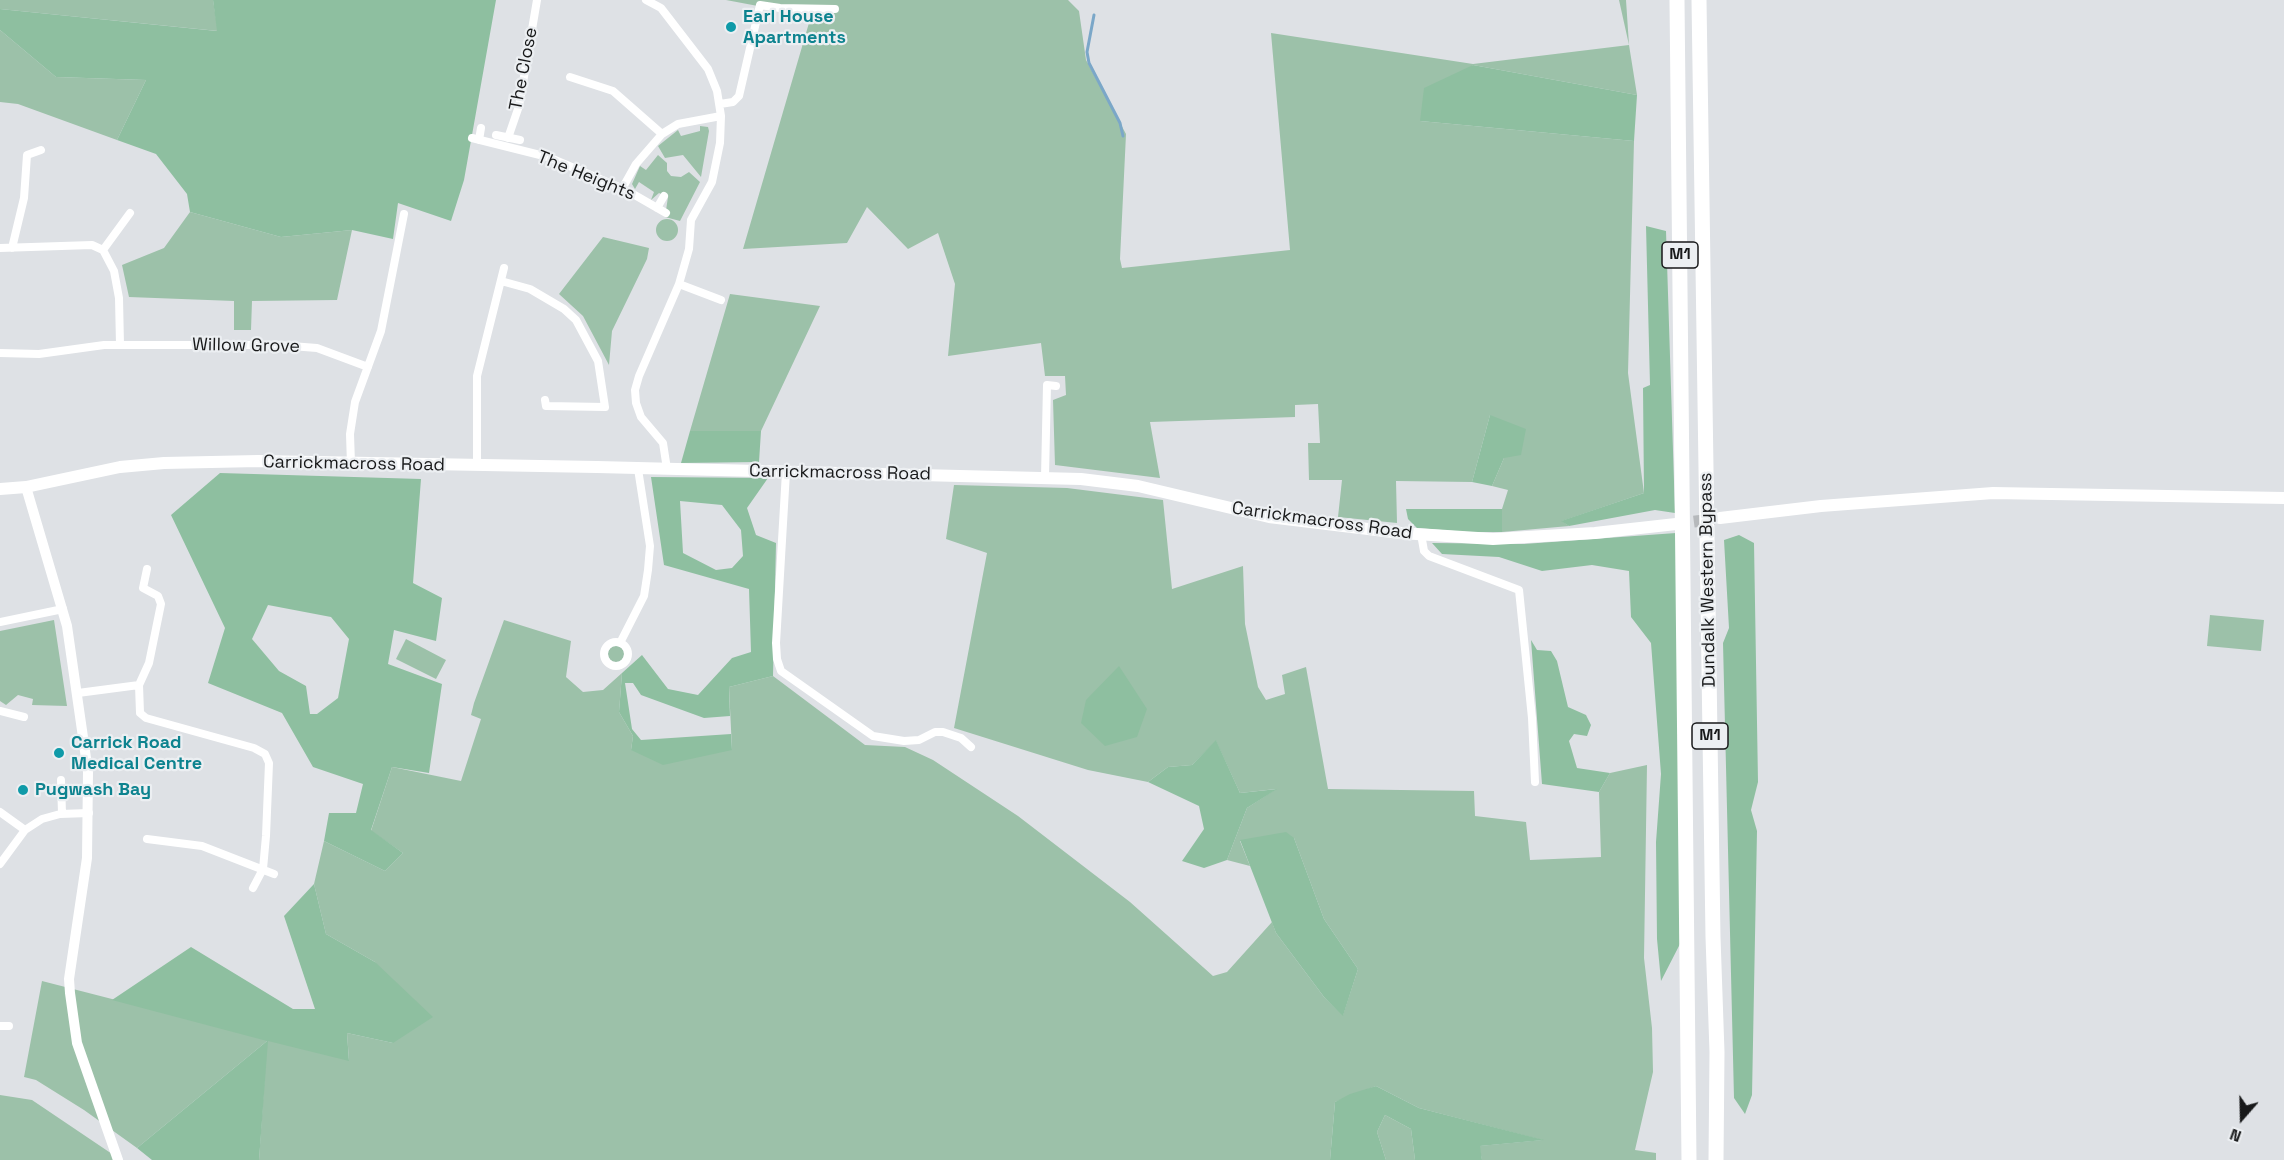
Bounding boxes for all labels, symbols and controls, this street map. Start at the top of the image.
place label: Earl House Apartments [743,6,846,48]
marker: Earl House Apartments [724,20,738,34]
street label: The Close [505,26,543,112]
street label: The Heights [534,147,638,205]
road number: M1 [1662,242,1698,268]
street label: Willow Grove [192,334,300,358]
street label: Carrickmacross Road [263,452,445,476]
street label: Carrickmacross Road [749,461,931,485]
street label: Dundalk Western Bypass [1695,472,1721,688]
street label: Carrickmacross Road [1230,498,1414,544]
road number: M1 [1692,723,1728,749]
place label: Carrick Road Medical Centre [71,732,202,774]
marker: Carrick Road Medical Centre [52,746,66,760]
place label: Pugwash Bay [35,779,151,801]
marker: Pugwash Bay [16,783,30,797]
north arrow [2212,1088,2272,1148]
text: N [2227,1124,2244,1147]

